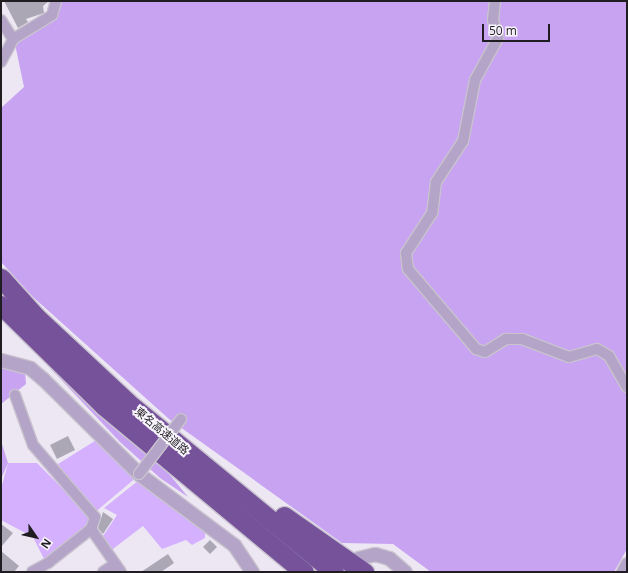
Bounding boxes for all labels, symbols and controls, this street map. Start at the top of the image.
scale bar [484,16,552,42]
text: 50 m [489,22,517,39]
street label: 東名高速道路 [132,405,192,457]
north arrow [16,517,56,557]
text: N [38,536,55,552]

